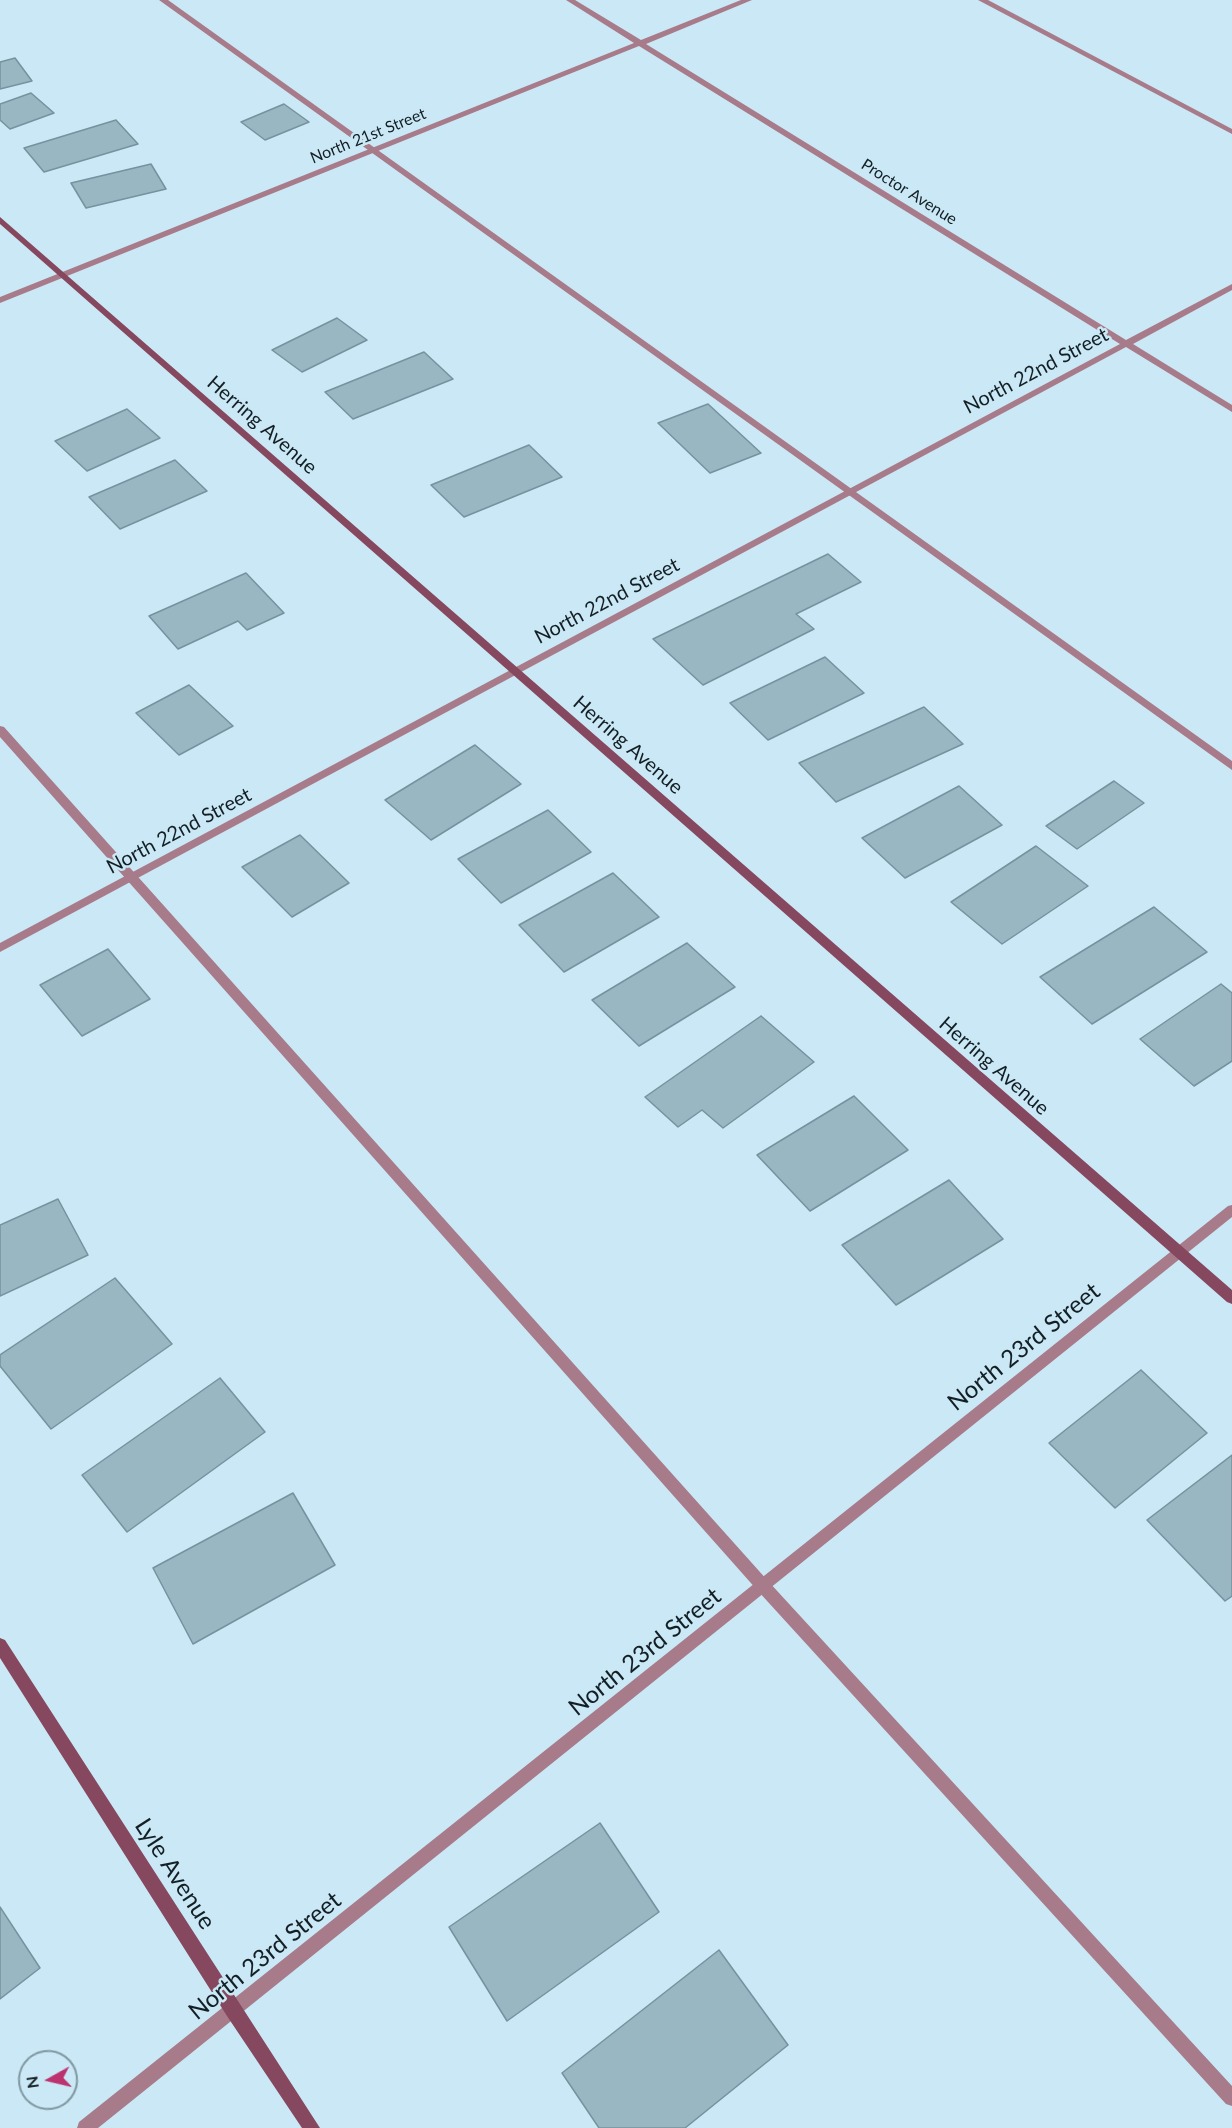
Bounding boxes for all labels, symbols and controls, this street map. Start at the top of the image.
street label: North 21st Street [307,104,429,168]
street label: Proctor Avenue [858,155,960,229]
street label: North 22nd Street [960,323,1112,419]
street label: Herring Avenue [202,371,322,479]
street label: North 22nd Street [531,553,683,649]
street label: Herring Avenue [568,691,688,799]
street label: North 22nd Street [103,783,255,879]
street label: Herring Avenue [934,1012,1054,1120]
street label: North 23rd Street [942,1277,1106,1417]
street label: North 23rd Street [563,1582,727,1722]
street label: Lyle Avenue [129,1813,221,1935]
street label: North 23rd Street [183,1886,347,2026]
north arrow [18,2050,78,2110]
text: N [21,2075,42,2090]

